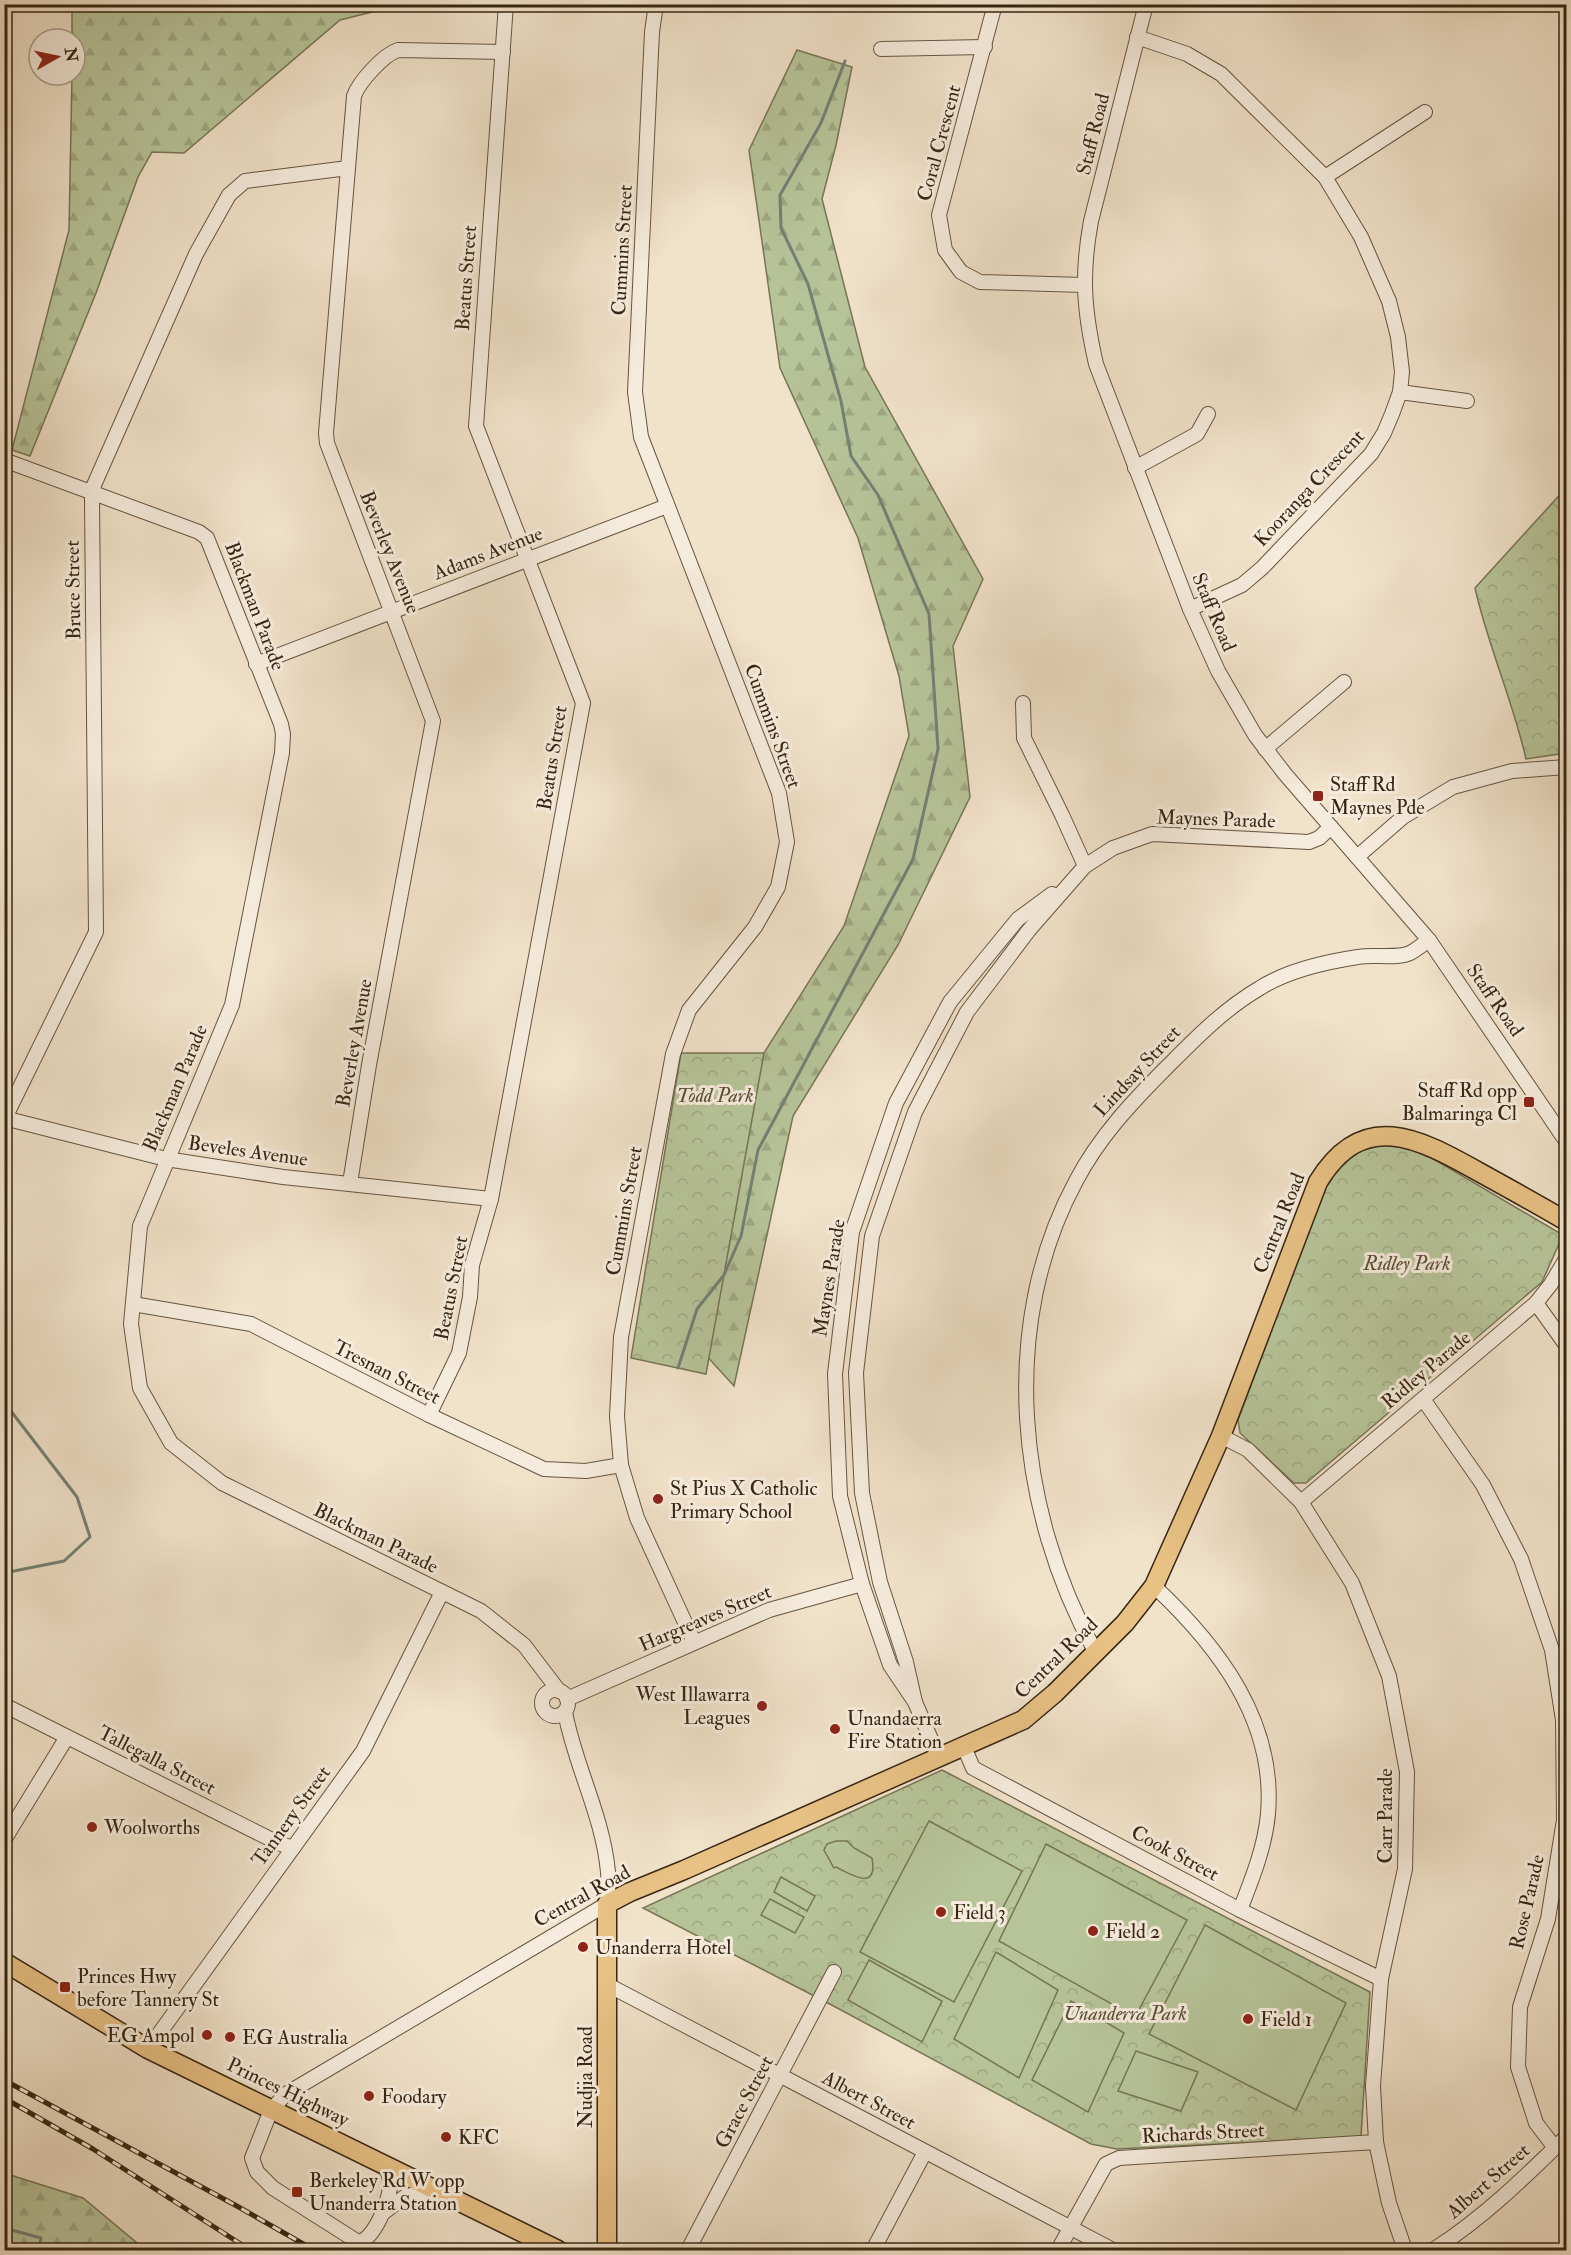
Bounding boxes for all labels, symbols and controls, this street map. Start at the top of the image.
north arrow [27,27,87,87]
text: N [60,45,82,64]
street label: Coral Crescent [911,82,967,204]
street label: Staff Road [1071,90,1115,177]
street label: Cummins Street [606,184,638,316]
street label: Beatus Street [450,224,482,332]
street label: Kooranga Crescent [1248,424,1370,552]
street label: Beverley Avenue [354,487,426,617]
street label: Adams Avenue [429,521,546,586]
street label: Blackman Parade [219,538,291,674]
street label: Bruce Street [60,539,86,640]
street label: Staff Road [1186,569,1242,655]
street label: Cummins Street [739,660,807,792]
street label: Beatus Street [531,703,573,812]
place label: Staff Rd Maynes Pde [1330,772,1425,820]
marker: Staff Rd Maynes Pde [1311,789,1325,803]
street label: Maynes Parade [1156,804,1276,834]
street label: Staff Road [1461,959,1529,1041]
street label: Beverley Avenue [330,977,378,1109]
street label: Lindsay Street [1088,1020,1186,1122]
street label: Blackman Parade [137,1021,213,1155]
place label: Staff Rd opp Balmaringa Cl [1402,1078,1517,1126]
park label: Todd Park [676,1083,754,1108]
marker: Staff Rd opp Balmaringa Cl [1522,1095,1536,1109]
street label: Beveles Avenue [187,1130,309,1172]
street label: Cummins Street [600,1144,648,1278]
street label: Central Road [1247,1169,1311,1277]
street label: Maynes Parade [807,1217,851,1339]
street label: Beatus Street [429,1233,473,1342]
park label: Ridley Park [1362,1251,1451,1276]
street label: Ridley Parade [1376,1325,1476,1415]
street label: Tresnan Street [329,1334,445,1410]
place label: St Pius X Catholic Primary School [670,1476,817,1524]
marker: St Pius X Catholic Primary School [651,1492,665,1506]
street label: Blackman Parade [310,1497,442,1579]
street label: Hargreaves Street [635,1579,776,1657]
street label: Central Road [1009,1612,1103,1704]
place label: West Illawarra Leagues [635,1682,751,1730]
marker: West Illawarra Leagues [755,1699,769,1713]
place label: Unandaerra Fire Station [847,1706,942,1754]
street label: Tallegalla Street [94,1720,220,1800]
marker: Unandaerra Fire Station [828,1722,842,1736]
street label: Tannery Street [246,1760,336,1871]
street label: Carr Parade [1373,1768,1398,1864]
place label: Woolworths [103,1815,200,1840]
street label: Cook Street [1127,1819,1224,1887]
marker: Woolworths [85,1820,99,1834]
street label: Rose Parade [1504,1852,1550,1952]
street label: Central Road [529,1859,635,1933]
place label: Field 3 [953,1900,1006,1925]
marker: Field 3 [934,1905,948,1919]
place label: Field 2 [1105,1919,1160,1944]
marker: Field 2 [1086,1924,1100,1938]
place label: Unanderra Hotel [595,1935,731,1960]
marker: Unanderra Hotel [576,1940,590,1954]
place label: Princes Hwy before Tannery St [77,1964,220,2012]
marker: Princes Hwy before Tannery St [58,1980,72,1994]
park label: Unanderra Park [1063,2001,1187,2026]
place label: Field 1 [1260,2007,1312,2032]
marker: Field 1 [1241,2012,1255,2026]
place label: EG Ampol [107,2023,195,2049]
place label: EG Australia [242,2025,349,2050]
street label: Nudjia Road [573,2026,598,2128]
marker: EG Ampol [200,2028,214,2042]
marker: EG Australia [223,2030,237,2044]
street label: Grace Street [709,2051,779,2153]
street label: Princes Highway [223,2052,354,2133]
street label: Albert Street [817,2064,920,2135]
place label: Foodary [381,2084,448,2109]
marker: Foodary [362,2089,376,2103]
street label: Richards Street [1141,2117,1265,2149]
place label: KFC [458,2125,499,2150]
marker: KFC [439,2130,453,2144]
street label: Albert Street [1440,2138,1535,2225]
place label: Berkeley Rd W opp Unanderra Station [309,2168,465,2216]
marker: Berkeley Rd W opp Unanderra Station [290,2185,304,2199]

